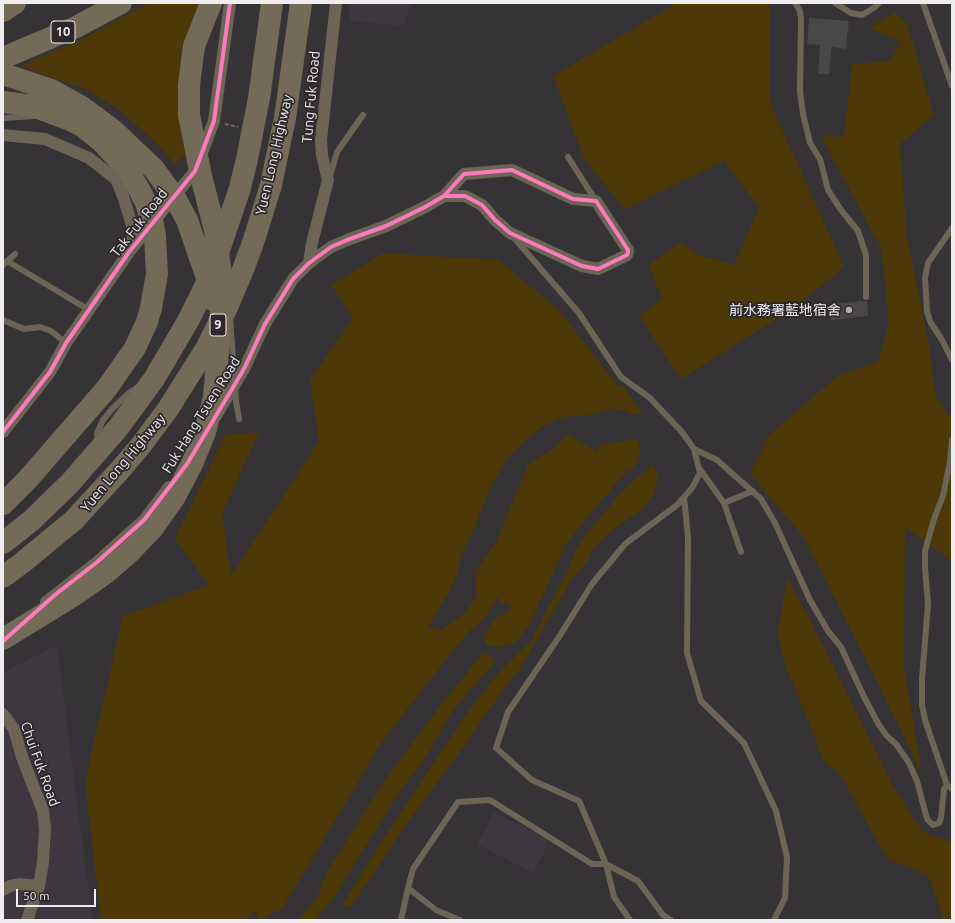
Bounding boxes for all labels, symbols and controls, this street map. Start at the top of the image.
road number: 10 [51,21,75,43]
street label: Tung Fuk Road [299,50,323,144]
street label: Yuen Long Highway [252,93,296,217]
street label: Tak Fuk Road [107,185,171,261]
place label: 前水務署藍地宿舍 [729,302,841,318]
marker: 前水務署藍地宿舍 [844,305,854,315]
road number: 9 [210,314,226,336]
street label: Fuk Hang Tsuen Road [158,354,244,476]
street label: Yuen Long Highway [77,410,169,516]
street label: Chui Fuk Road [17,719,63,809]
scale bar [18,881,98,907]
text: 50 m [23,889,50,902]

